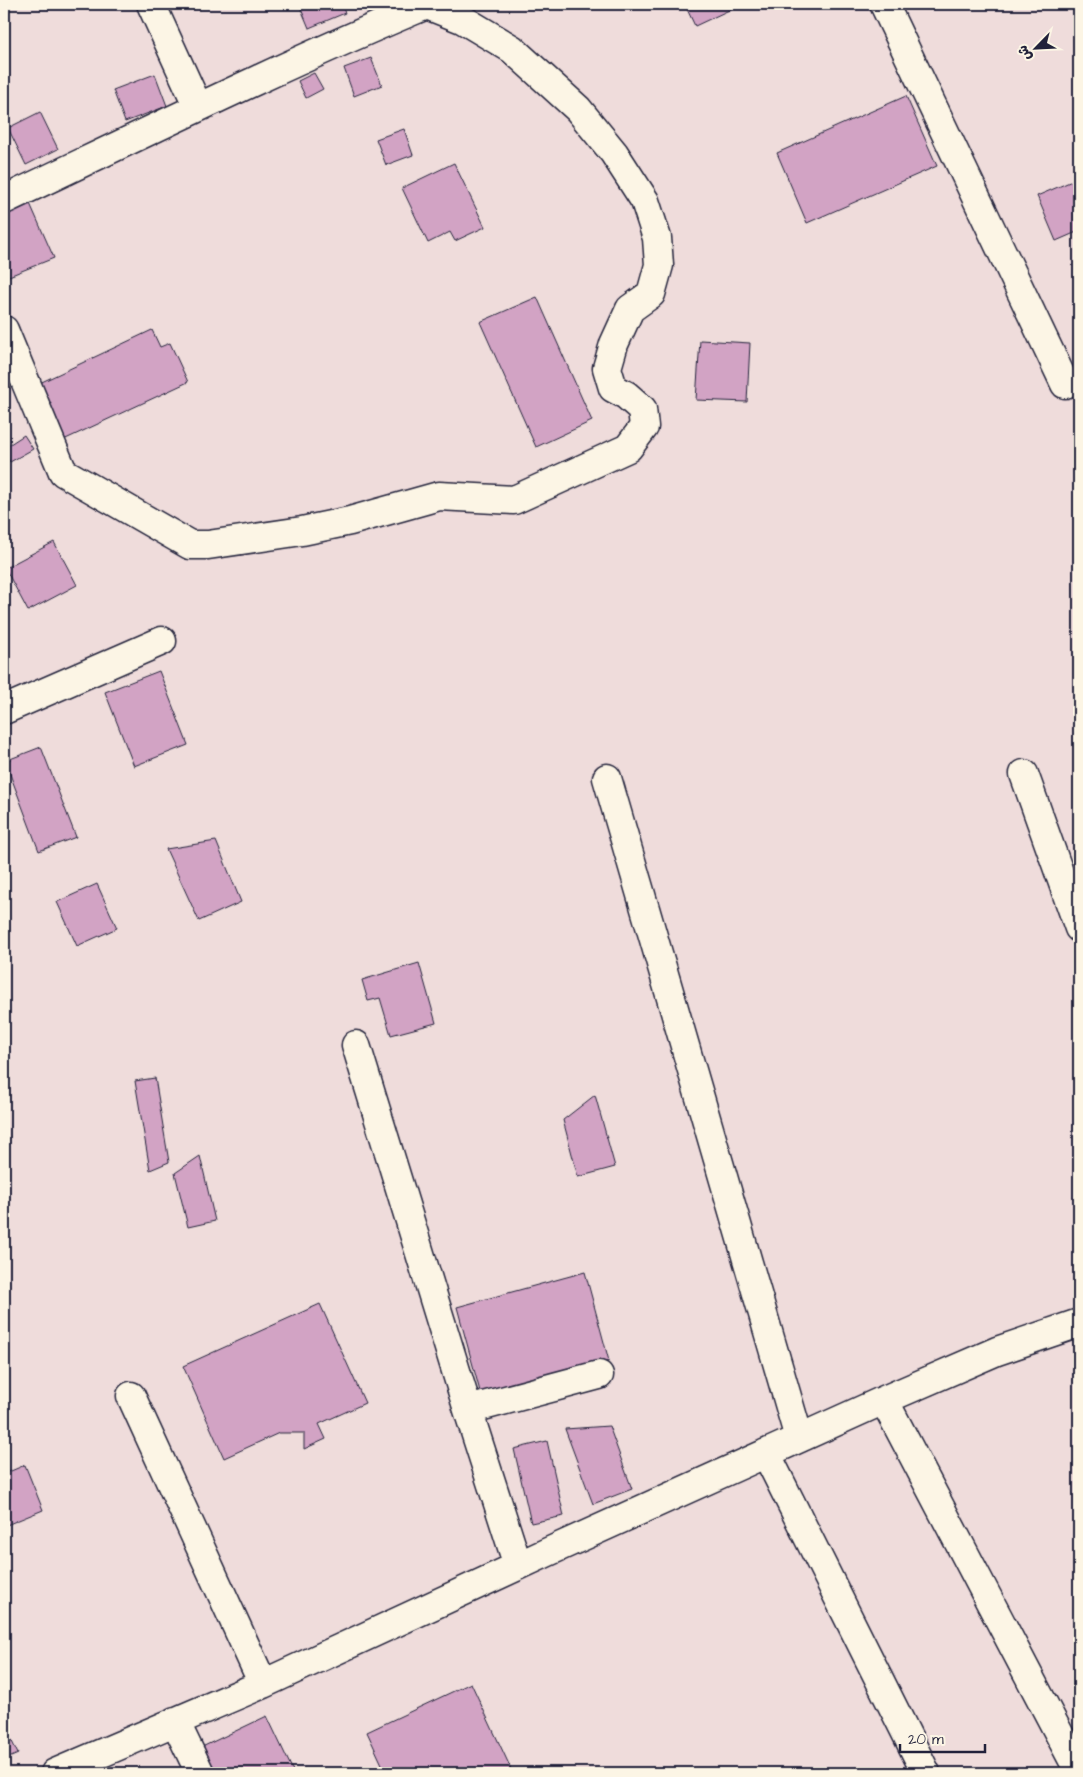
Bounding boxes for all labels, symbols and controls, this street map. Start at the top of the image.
north arrow [1010,22,1060,72]
text: ش [1013,42,1037,64]
scale bar [900,1722,986,1754]
text: 20 m [908,1729,944,1750]

